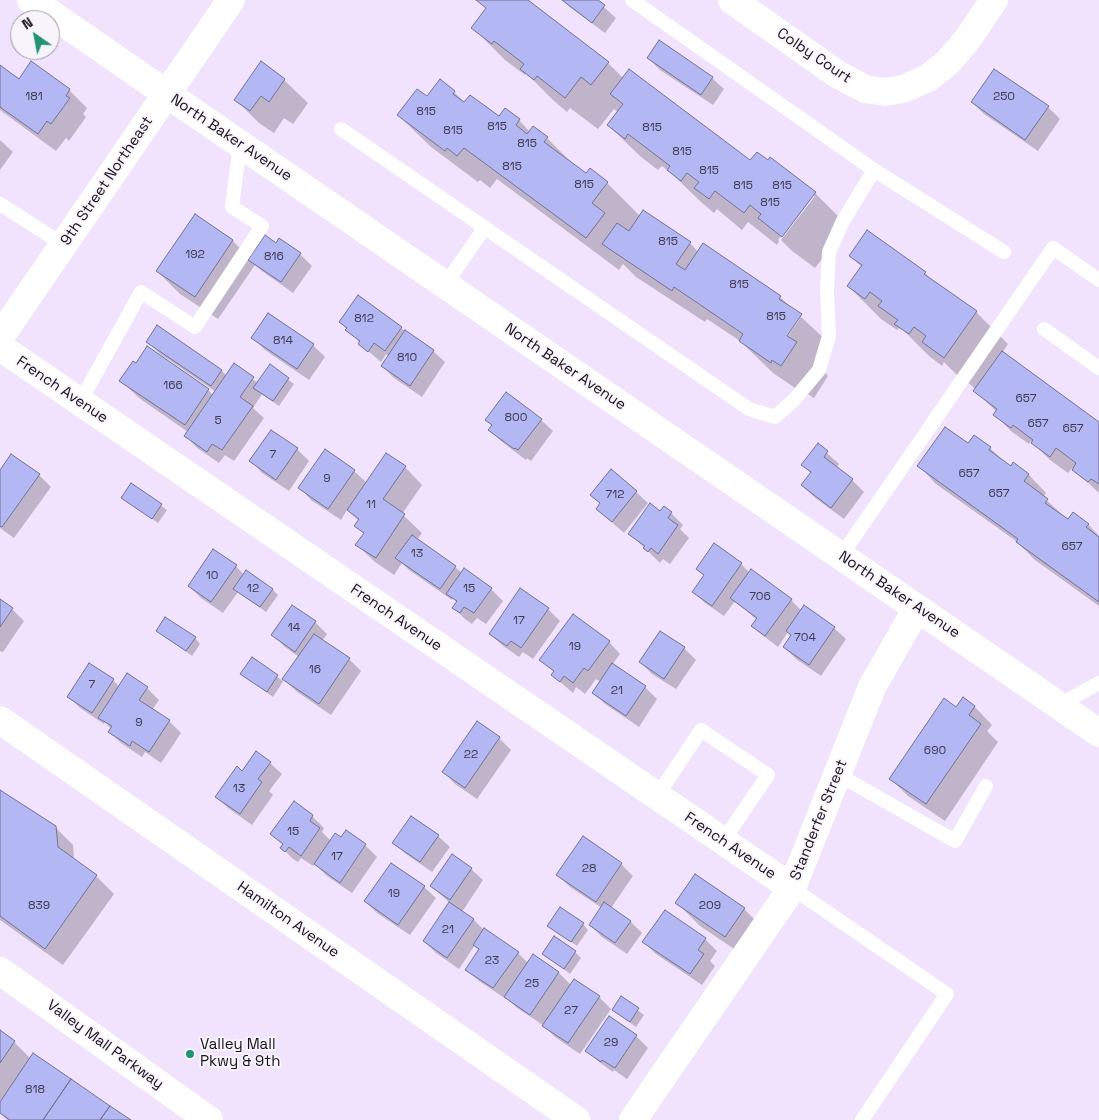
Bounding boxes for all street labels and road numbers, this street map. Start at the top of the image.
street label: Colby Court [773,25,855,87]
street label: North Baker Avenue [167,91,295,185]
street label: 9th Street Northeast [57,113,157,249]
street label: North Baker Avenue [501,320,629,414]
street label: French Avenue [13,353,111,427]
street label: North Baker Avenue [835,548,963,642]
street label: French Avenue [347,581,445,655]
street label: Standerfer Street [787,757,851,883]
street label: French Avenue [681,809,779,883]
street label: Hamilton Avenue [233,878,343,962]
street label: Valley Mall Parkway [43,997,167,1093]

